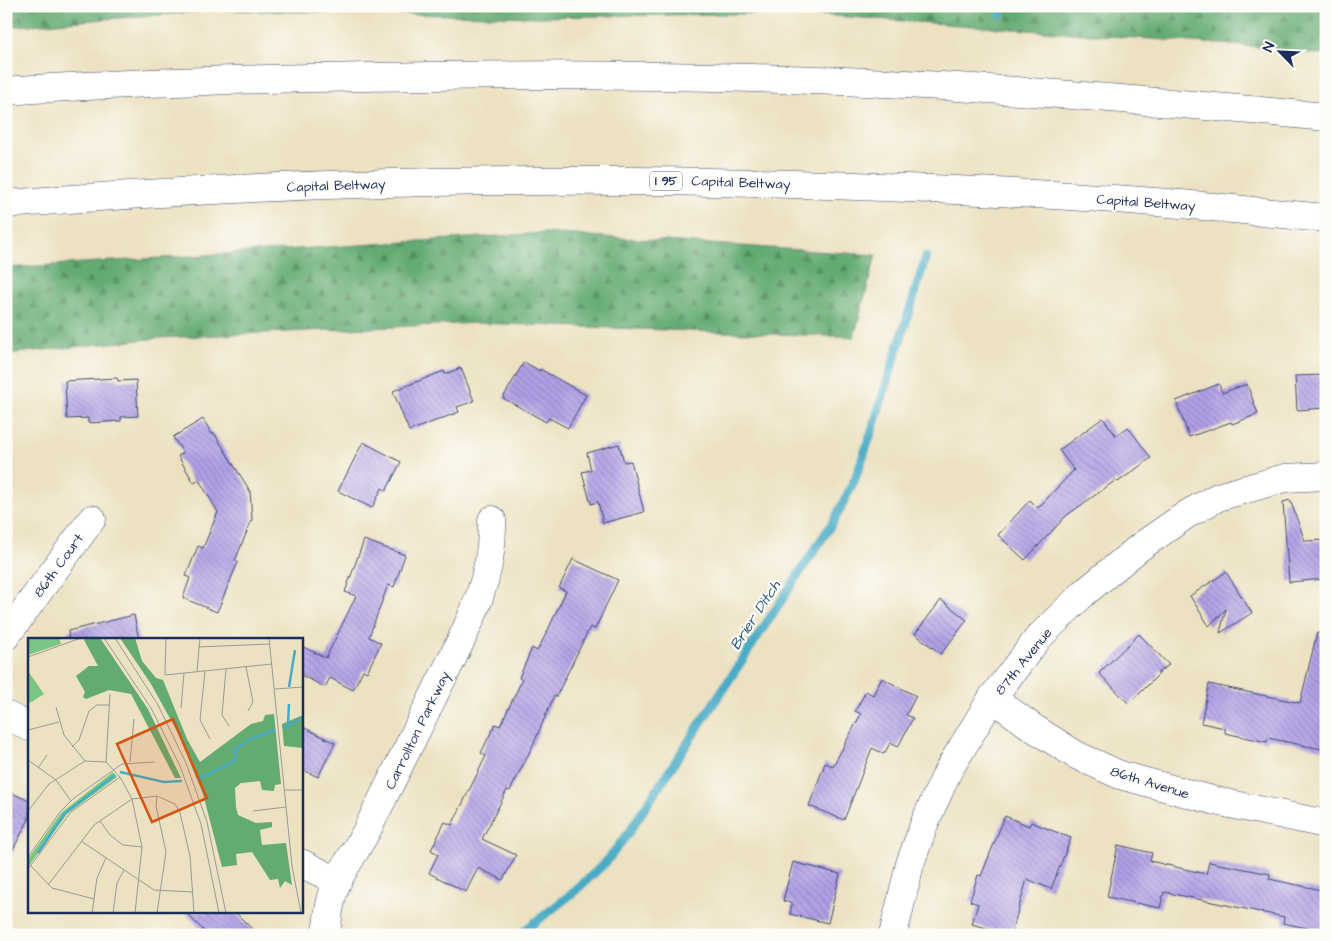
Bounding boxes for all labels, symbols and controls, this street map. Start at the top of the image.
north arrow [1254,28,1304,78]
text: N [1258,39,1280,55]
street label: Capital Beltway [691,171,791,195]
road number: I 95 [650,172,682,190]
street label: Capital Beltway [286,174,386,198]
street label: Capital Beltway [1096,190,1196,216]
street label: 86th Court [29,529,89,602]
water label: Brier Ditch [725,576,786,654]
street label: 87th Avenue [990,623,1057,700]
inset map [28,638,302,914]
street label: Carrollton Parkway [381,668,455,793]
street label: 86th Avenue [1108,761,1192,805]

